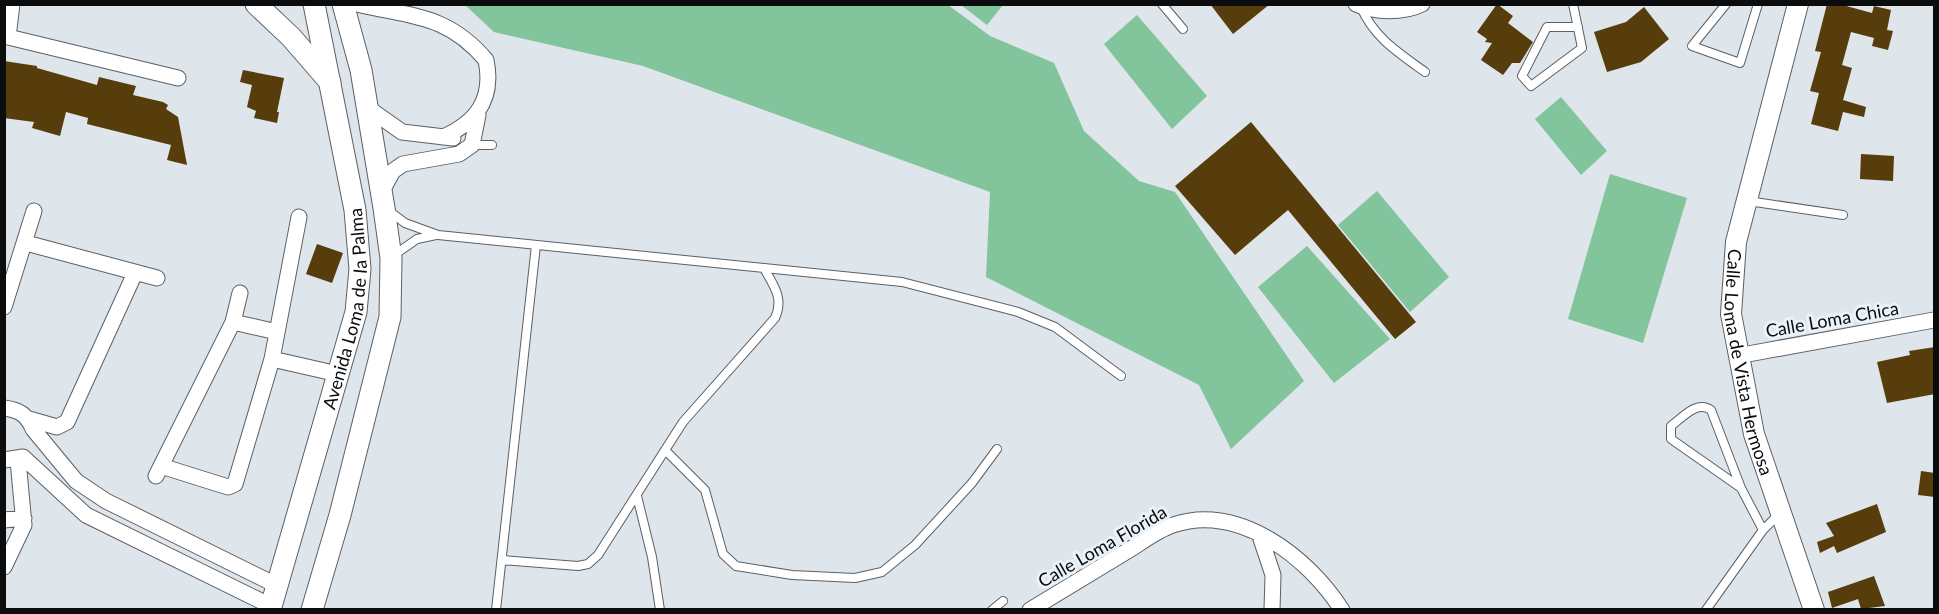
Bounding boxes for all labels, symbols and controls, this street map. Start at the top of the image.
street label: Avenida Loma de la Palma [318,207,371,412]
street label: Calle Loma de Vista Hermosa [1720,248,1778,478]
street label: Calle Loma Chica [1764,296,1900,342]
street label: Calle Loma Florida [1034,500,1170,592]

